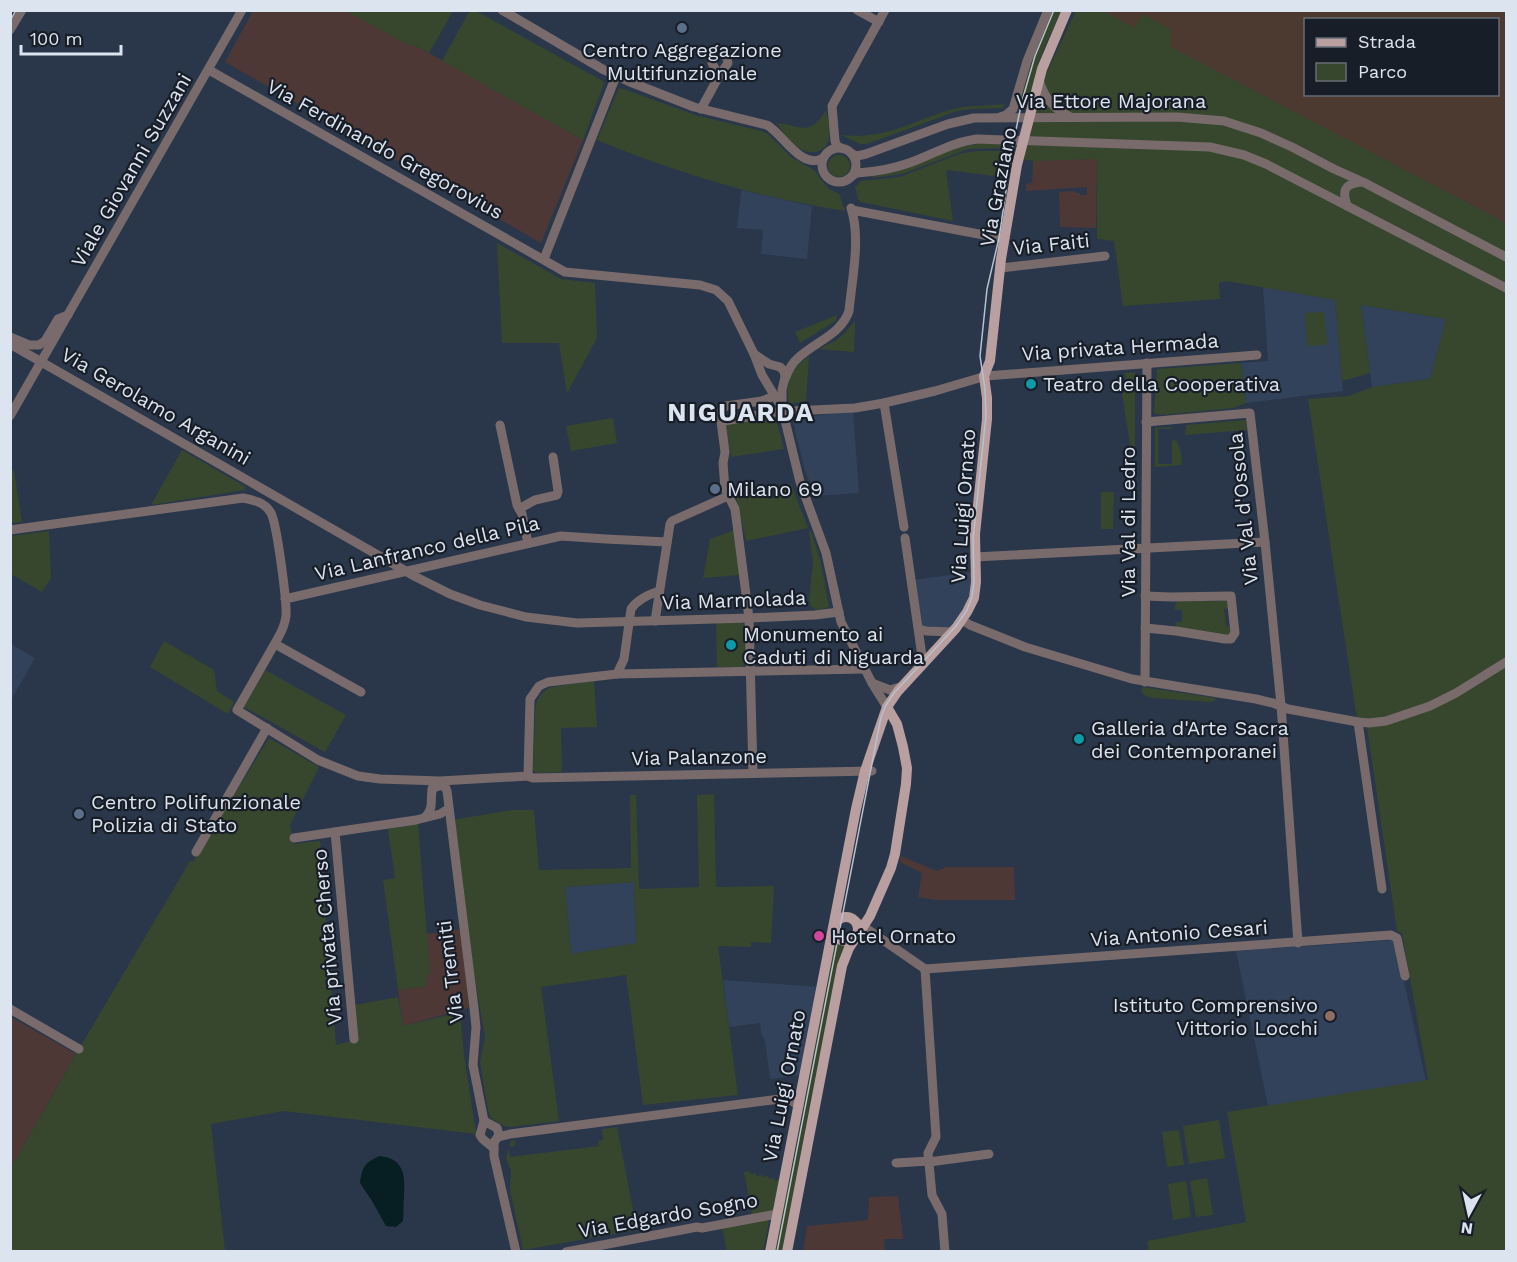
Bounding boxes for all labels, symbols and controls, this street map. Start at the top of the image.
scale bar [21,18,122,56]
legend [1304,18,1499,96]
marker: Centro Aggregazione Multifunzionale [675,21,689,35]
text: 100 m [30,28,83,49]
text: Strada [1358,31,1416,52]
place label: Centro Aggregazione Multifunzionale [582,38,782,85]
text: Parco [1358,61,1407,82]
street label: Viale Giovanni Suzzani [66,69,196,271]
street label: Via Ferdinando Gregorovius [263,74,507,224]
street label: Via Ettore Majorana [1016,89,1206,113]
street label: Via Graziano [975,125,1021,249]
street label: Via Faiti [1011,228,1091,260]
street label: Via privata Hermada [1021,328,1219,366]
street label: Via Gerolamo Arganini [57,342,255,470]
place label: Teatro della Cooperativa [1043,372,1280,396]
marker: Teatro della Cooperativa [1024,377,1038,391]
district label: NIGUARDA [667,397,815,427]
street label: Via Luigi Ornato [946,428,980,584]
street label: Via Val d'Ossola [1223,432,1263,586]
street label: Via Val di Ledro [1116,447,1140,597]
place label: Milano 69 [727,477,823,501]
marker: Milano 69 [708,482,722,496]
street label: Via Lanfranco della Pila [312,510,542,586]
street label: Via Marmolada [661,585,807,615]
place label: Monumento ai Caduti di Niguarda [743,622,924,669]
marker: Monumento ai Caduti di Niguarda [724,638,738,652]
place label: Galleria d'Arte Sacra dei Contemporanei [1091,716,1289,763]
marker: Galleria d'Arte Sacra dei Contemporanei [1072,732,1086,746]
street label: Via Palanzone [631,744,767,770]
place label: Centro Polifunzionale Polizia di Stato [91,790,301,837]
marker: Centro Polifunzionale Polizia di Stato [72,807,86,821]
street label: Via privata Cherso [307,848,347,1026]
street label: Via Antonio Cesari [1089,915,1269,951]
street label: Via Tremiti [432,919,468,1025]
place label: Hotel Ornato [831,924,956,948]
marker: Hotel Ornato [812,929,826,943]
place label: Istituto Comprensivo Vittorio Locchi [1113,993,1318,1040]
street label: Via Luigi Ornato [757,1008,811,1164]
marker: Istituto Comprensivo Vittorio Locchi [1323,1009,1337,1023]
north arrow [1439,1184,1499,1244]
street label: Via Edgardo Sogno [576,1187,760,1243]
text: N [1460,1218,1474,1239]

